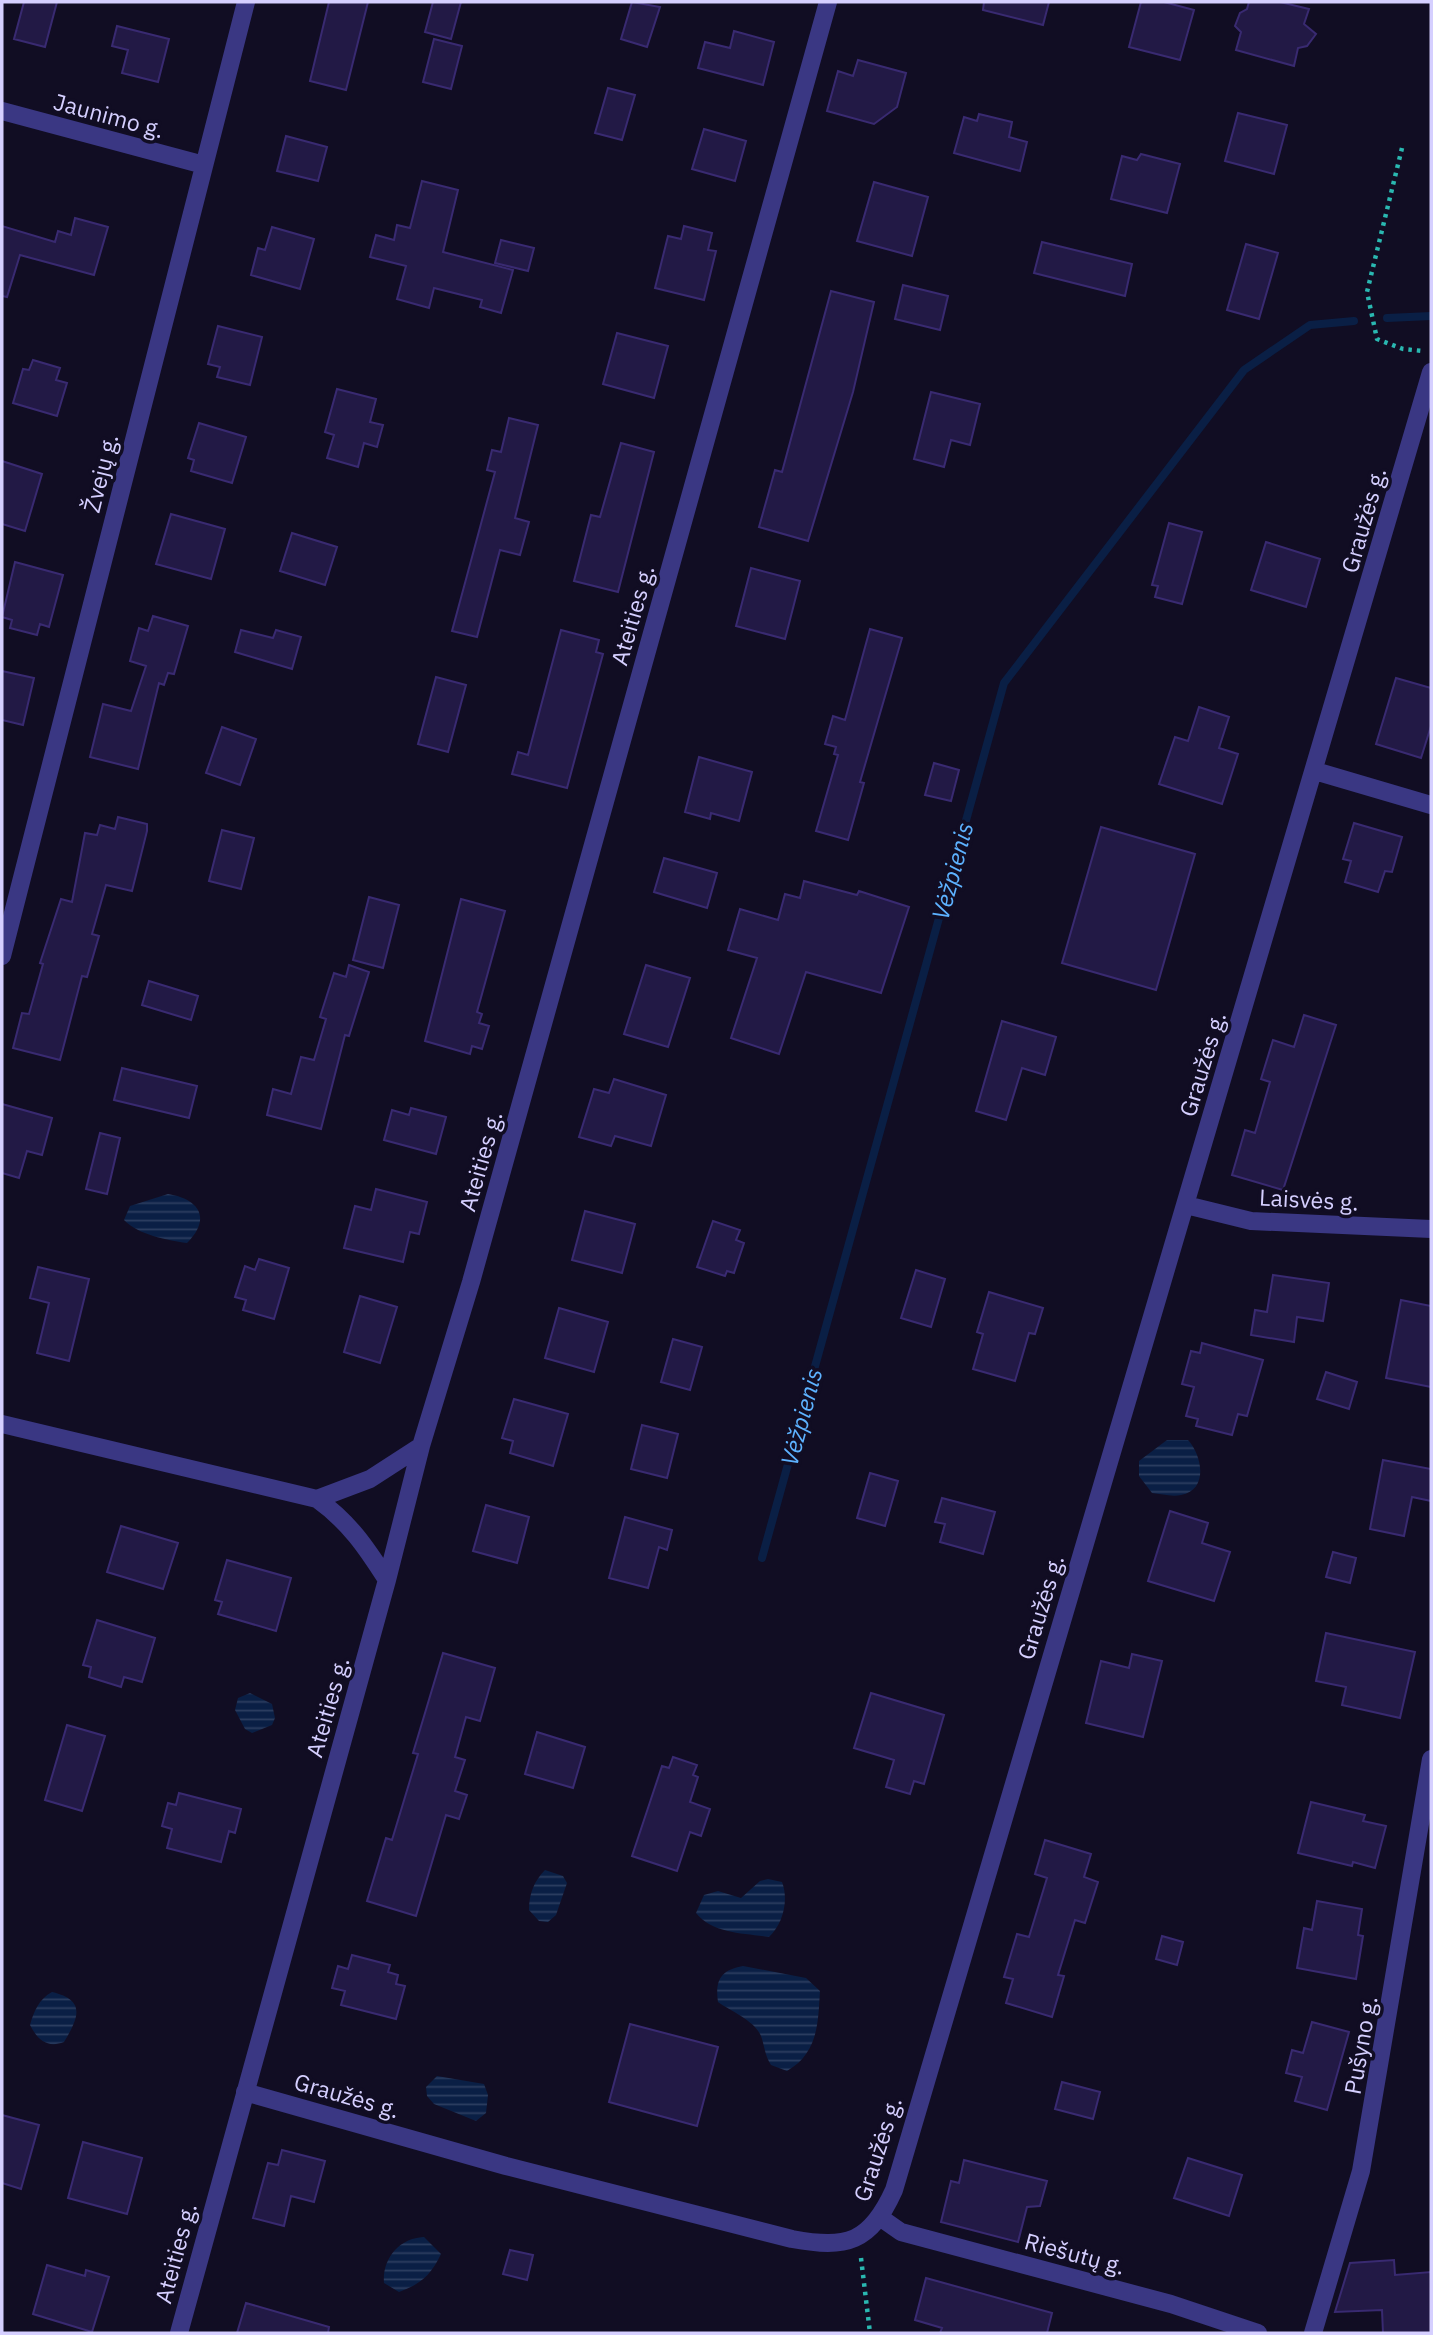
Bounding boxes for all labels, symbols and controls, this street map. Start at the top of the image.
street label: Jaunimo g. [51,86,167,144]
street label: Žvejų g. [76,431,124,515]
street label: Graužės g. [1334,464,1392,576]
street label: Ateities g. [603,561,661,669]
water label: Vėžpienis [924,819,980,923]
street label: Graužės g. [1172,1008,1232,1120]
street label: Ateities g. [451,1107,509,1215]
street label: Laisvės g. [1259,1181,1359,1217]
water label: Vėžpienis [773,1365,829,1469]
street label: Graužės g. [1010,1551,1070,1663]
street label: Ateities g. [298,1653,356,1761]
street label: Pušyno g. [1337,1993,1383,2097]
street label: Graužės g. [291,2066,403,2124]
street label: Graužės g. [846,2093,908,2205]
street label: Ateities g. [147,2199,203,2307]
street label: Riešutų g. [1022,2225,1128,2281]

